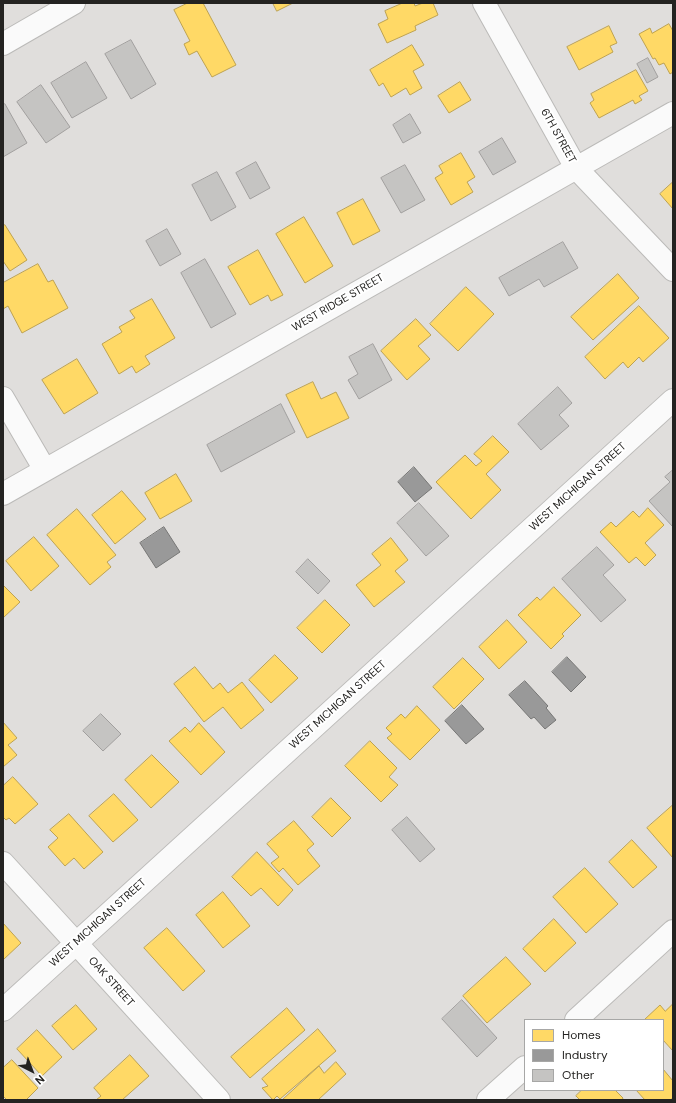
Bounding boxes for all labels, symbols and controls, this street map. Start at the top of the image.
street label: 6TH STREET [538,106,578,166]
street label: WEST RIDGE STREET [290,271,386,335]
street label: WEST MICHIGAN STREET [527,440,629,534]
street label: WEST MICHIGAN STREET [287,658,389,752]
street label: WEST MICHIGAN STREET [47,876,149,970]
street label: OAK STREET [85,955,137,1009]
legend [524,1019,664,1091]
text: Homes [562,1027,601,1043]
text: Industry [562,1047,608,1063]
north arrow [12,1051,52,1091]
text: Other [562,1067,594,1083]
text: N [32,1072,48,1088]

